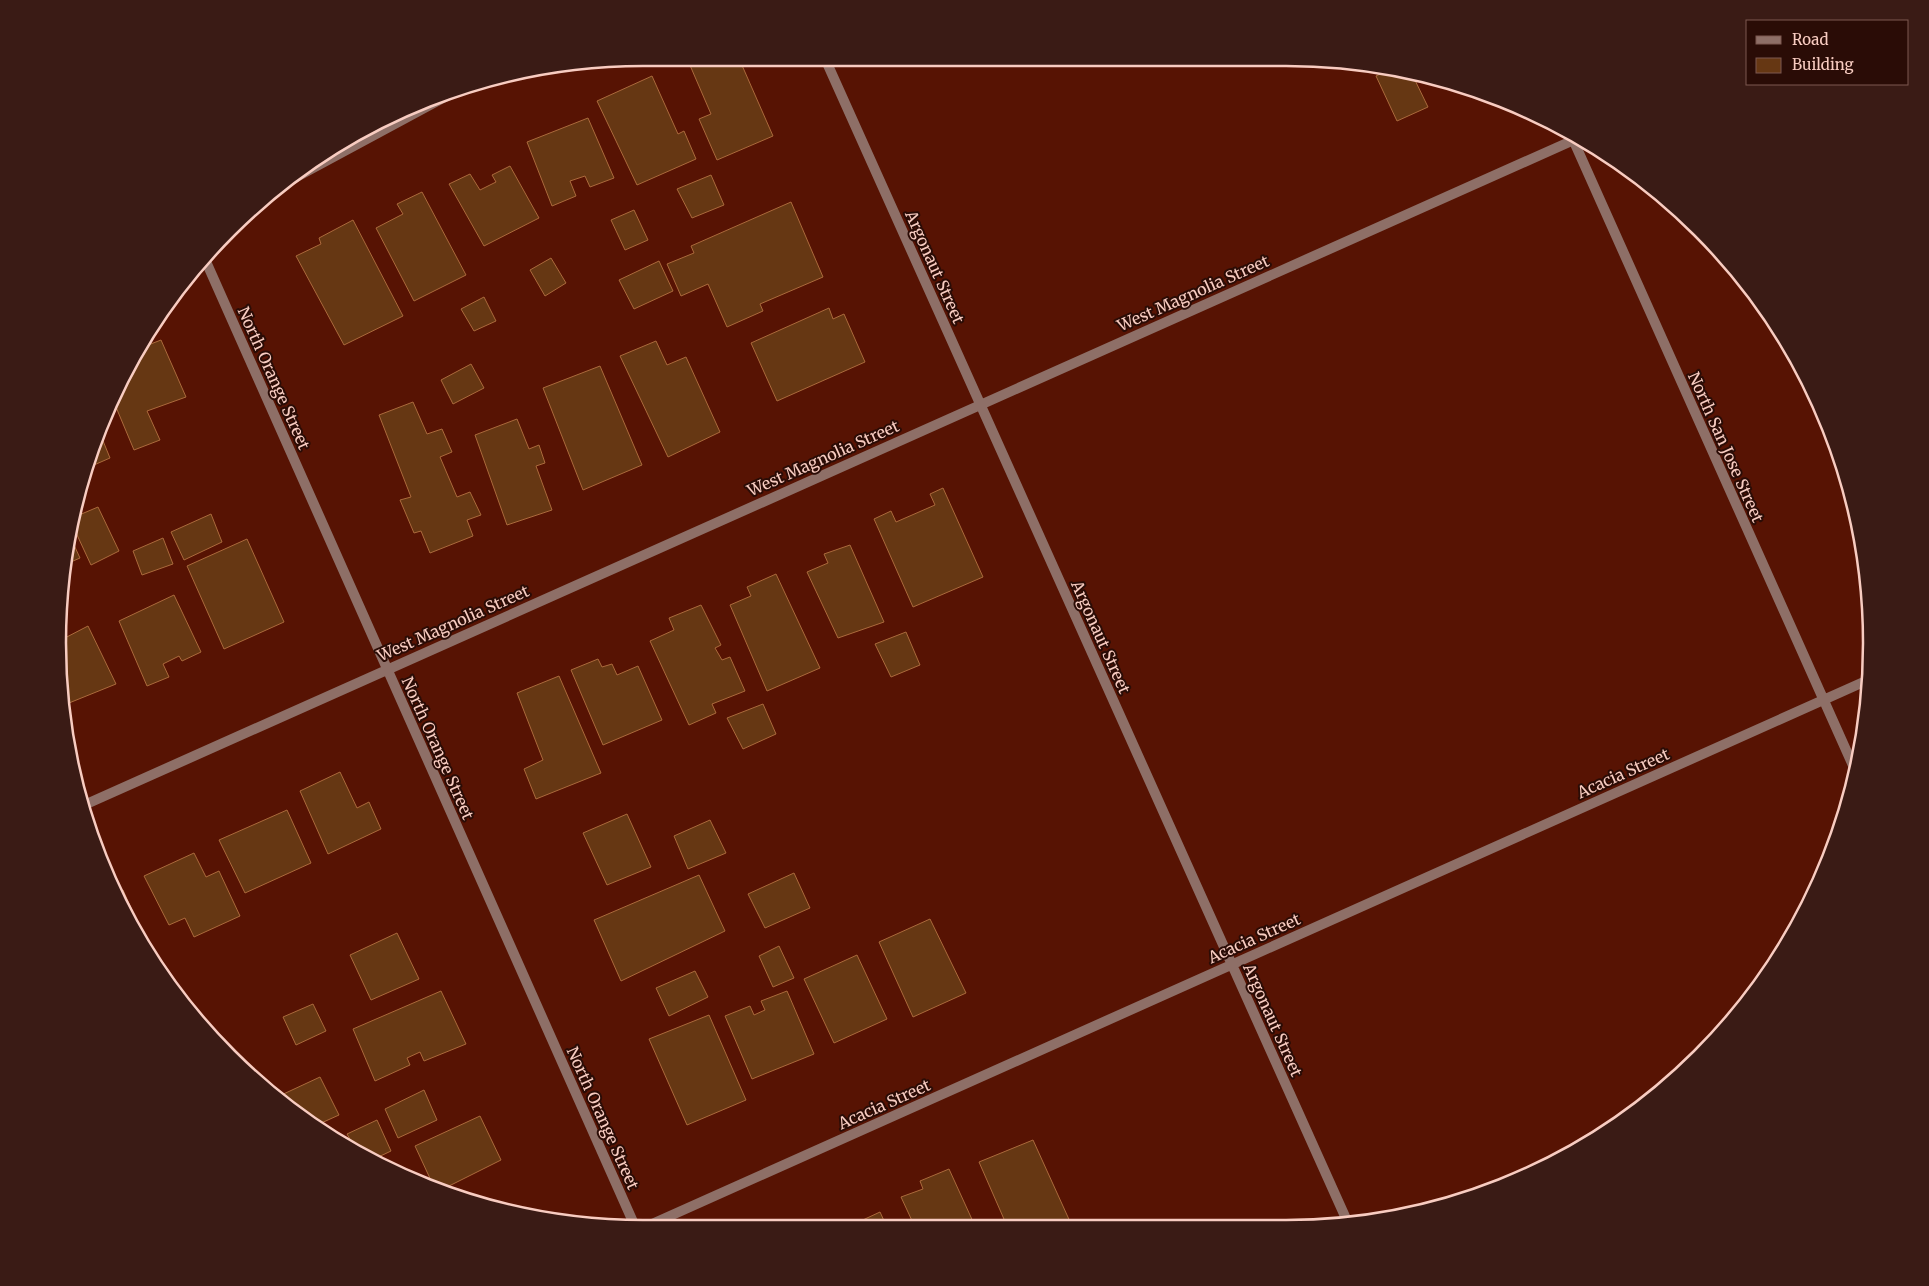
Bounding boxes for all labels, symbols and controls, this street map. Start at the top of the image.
legend [1746,20,1909,85]
text: Road [1792,30,1828,49]
text: Building [1792,55,1854,74]
street label: Argonaut Street [901,206,969,327]
street label: West Magnolia Street [1113,250,1273,336]
street label: North Orange Street [233,303,315,453]
street label: North San Jose Street [1684,369,1769,526]
street label: West Magnolia Street [743,415,903,501]
street label: Argonaut Street [1067,576,1135,697]
street label: West Magnolia Street [373,580,533,666]
street label: North Orange Street [397,673,479,823]
street label: Acacia Street [1573,743,1673,803]
street label: Acacia Street [1204,908,1304,968]
street label: Argonaut Street [1239,959,1307,1080]
street label: North Orange Street [562,1043,644,1193]
street label: Acacia Street [834,1074,934,1134]

